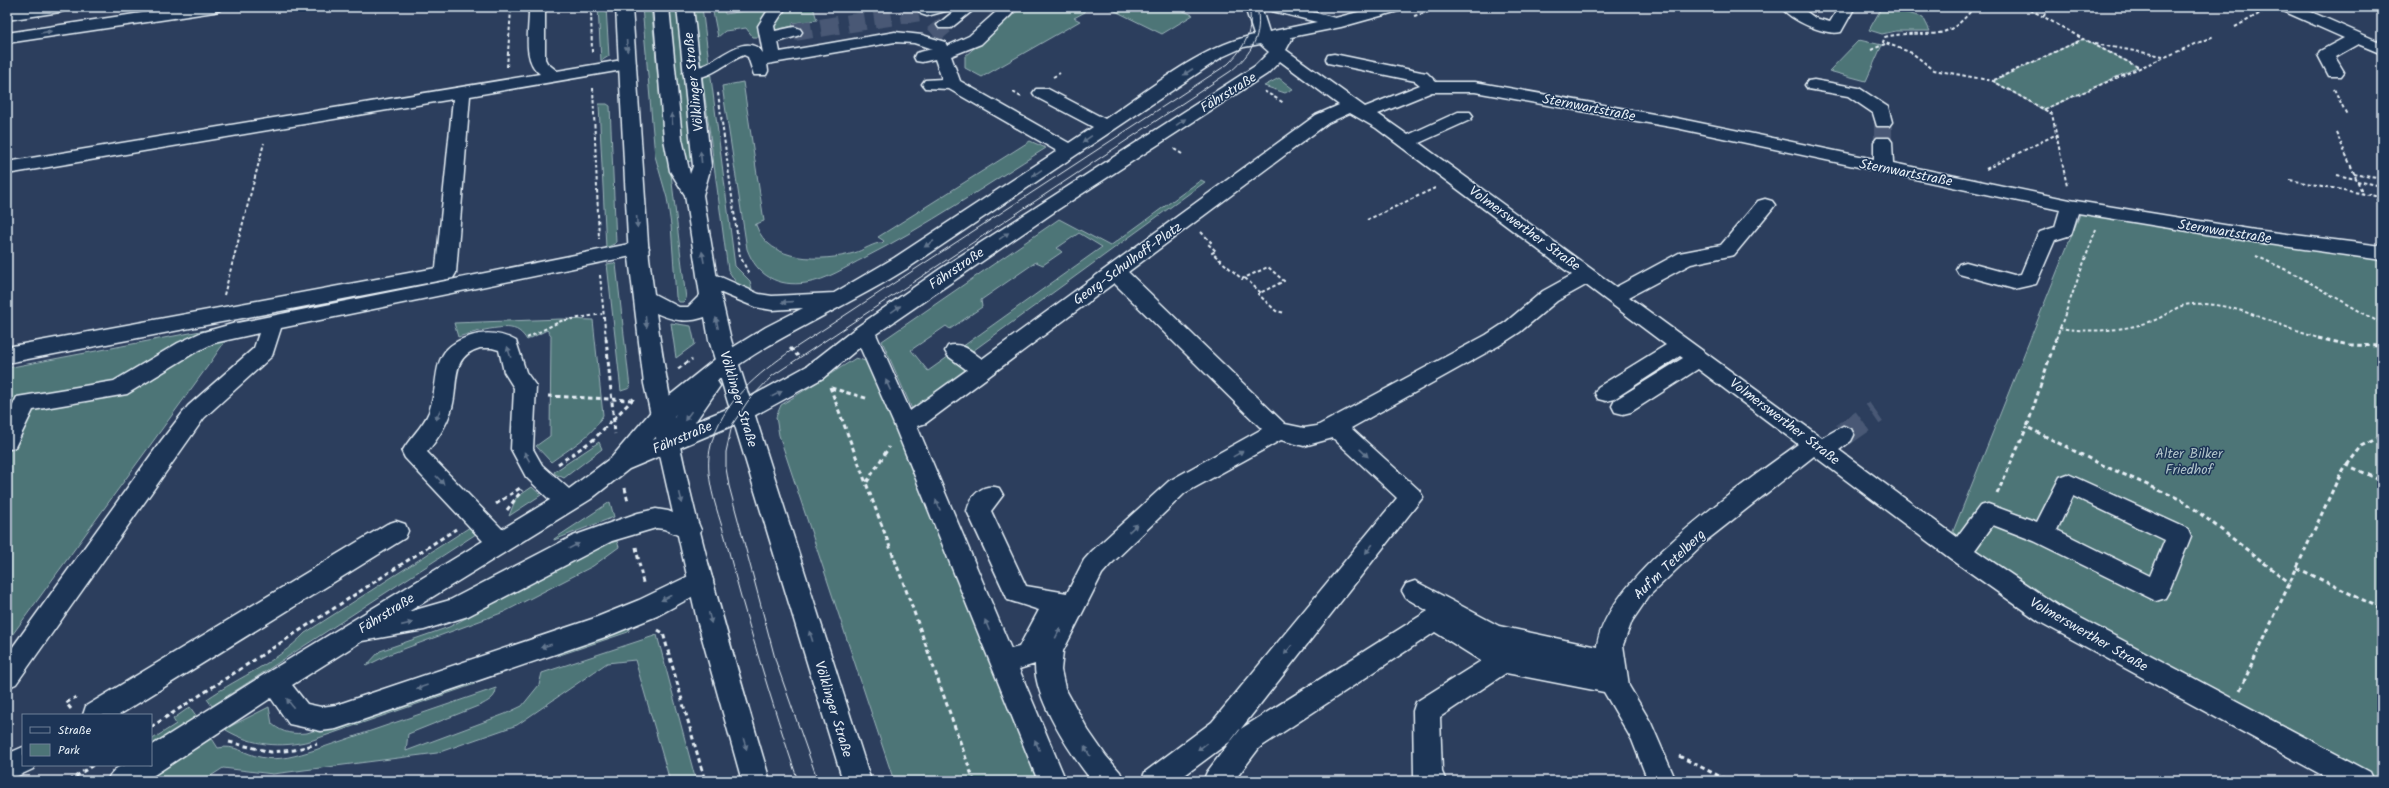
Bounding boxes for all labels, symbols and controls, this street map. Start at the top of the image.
one-way arrow [39,29,52,35]
street label: Völklinger Straße [678,30,710,133]
one-way arrow [623,40,630,52]
street label: Fährstraße [1196,66,1262,119]
one-way arrow [1183,68,1193,76]
street label: Sternwartstraße [1540,88,1638,128]
one-way arrow [668,113,675,125]
one-way arrow [1176,118,1186,126]
one-way arrow [1082,135,1092,143]
one-way arrow [698,151,705,163]
street label: Sternwartstraße [1857,153,1955,193]
one-way arrow [1032,169,1042,177]
street label: Volmerswerther Straße [1464,181,1585,277]
street label: Sternwartstraße [2177,214,2274,250]
one-way arrow [634,216,641,228]
street label: Georg-Schulhoff-Platz [1068,217,1187,311]
one-way arrow [998,232,1009,240]
one-way arrow [923,241,934,248]
street label: Fährstraße [924,242,989,296]
one-way arrow [700,251,706,263]
one-way arrow [781,298,793,305]
one-way arrow [891,305,901,313]
one-way arrow [643,316,650,328]
one-way arrow [713,317,719,330]
one-way arrow [506,346,512,358]
street label: Völklinger Straße [713,348,763,451]
street label: Volmerswerther Straße [1724,373,1845,471]
one-way arrow [884,378,890,390]
one-way arrow [771,391,783,397]
one-way arrow [435,409,441,420]
one-way arrow [684,410,692,421]
street label: Fährstraße [649,415,716,460]
park label: Alter Bilker Friedhof [2155,443,2224,481]
one-way arrow [1359,449,1369,458]
one-way arrow [1232,450,1244,457]
one-way arrow [523,451,530,463]
one-way arrow [435,475,445,485]
one-way arrow [678,492,684,505]
one-way arrow [935,499,941,510]
one-way arrow [1128,523,1138,533]
street label: Auf'm Tetelberg [1629,524,1711,605]
one-way arrow [569,543,580,550]
one-way arrow [1365,543,1374,554]
street label: Fährstraße [354,587,420,640]
street label: Volmerswerther Straße [2025,592,2152,678]
one-way arrow [661,595,672,602]
one-way arrow [707,612,713,625]
one-way arrow [984,618,990,630]
one-way arrow [401,620,414,626]
one-way arrow [1055,627,1062,638]
one-way arrow [808,630,814,642]
one-way arrow [539,643,551,649]
one-way arrow [1283,644,1292,655]
street label: Völklinger Straße [808,658,858,761]
one-way arrow [416,685,428,691]
one-way arrow [285,698,294,709]
legend [22,714,152,766]
text: Straße [58,721,92,740]
one-way arrow [742,738,748,750]
one-way arrow [1034,739,1040,751]
text: Park [58,741,80,760]
one-way arrow [1196,742,1207,751]
one-way arrow [1083,745,1090,756]

